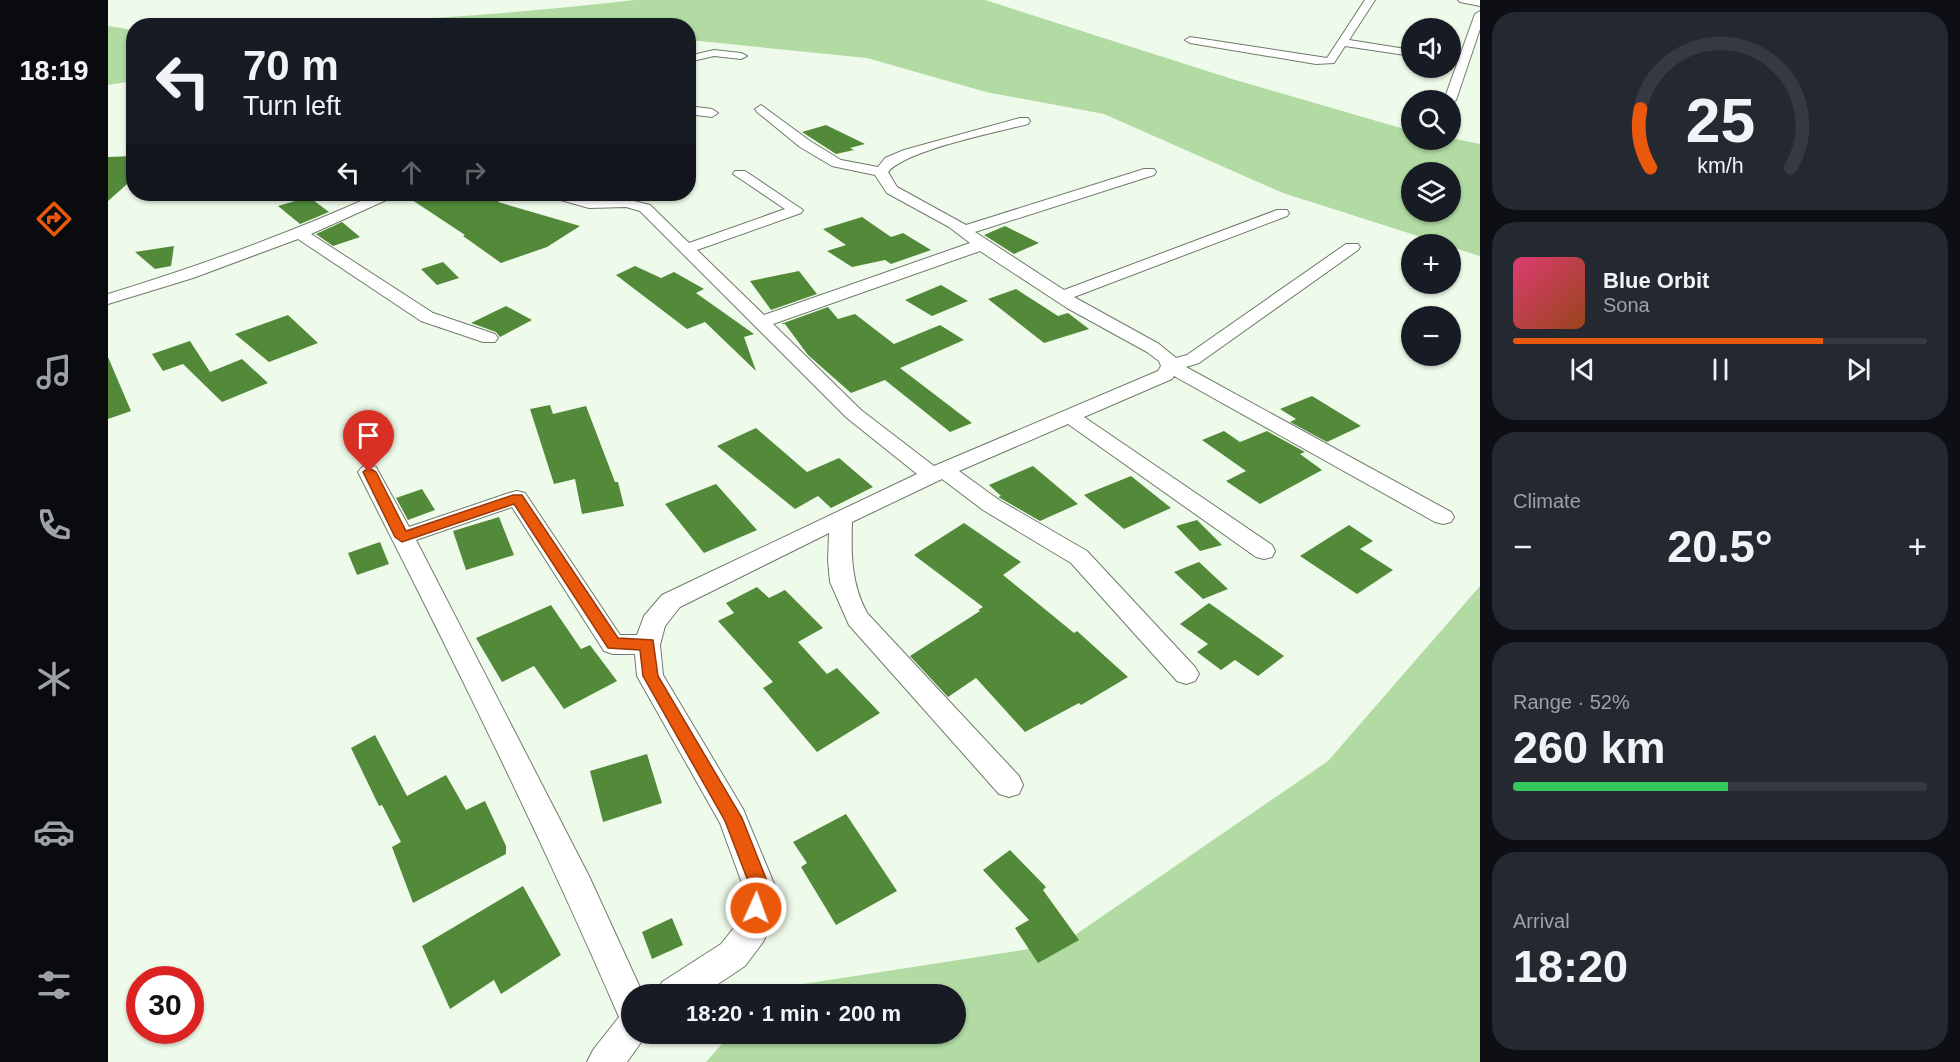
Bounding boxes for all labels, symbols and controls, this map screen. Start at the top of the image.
map controls [1401,18,1461,366]
button: sound [1401,18,1461,78]
icon: left [144,42,222,120]
text: 70 m [243,42,339,89]
text: 18:19 [19,56,89,86]
text: 25 [1685,86,1755,155]
button: search [1401,90,1461,150]
text: Turn left [243,91,341,121]
text: km/h [1697,154,1743,178]
icon: left [332,156,365,189]
icon: ahead [395,156,428,189]
icon: right [458,156,491,189]
button: layers [1401,162,1461,222]
icon: directions [33,198,75,240]
button: + [1401,234,1461,294]
text: Blue Orbit [1603,268,1709,293]
text: Sona [1603,294,1650,316]
button: − [1401,306,1461,366]
icon: music [33,351,75,393]
icon: previous [1566,353,1599,386]
icon: pause [1704,353,1737,386]
icon: next [1842,353,1875,386]
pin [343,410,394,472]
icon: arrive [352,419,385,452]
text: Climate [1513,490,1581,512]
icon: phone [33,504,75,546]
text: 20.5° [1667,521,1773,572]
text: − [1513,528,1532,565]
text: + [1908,528,1927,565]
icon: climate [33,658,75,700]
text: Range · 52% [1513,691,1630,713]
text: 260 km [1513,722,1666,773]
icon: car [33,811,75,853]
position arrow [724,876,788,940]
text: Arrival [1513,910,1570,932]
text: 18:20 [1513,941,1628,992]
icon: filters [33,964,75,1006]
speed limit sign: 30 [126,966,204,1044]
text: 18:20 · 1 min · 200 m [686,1001,901,1026]

